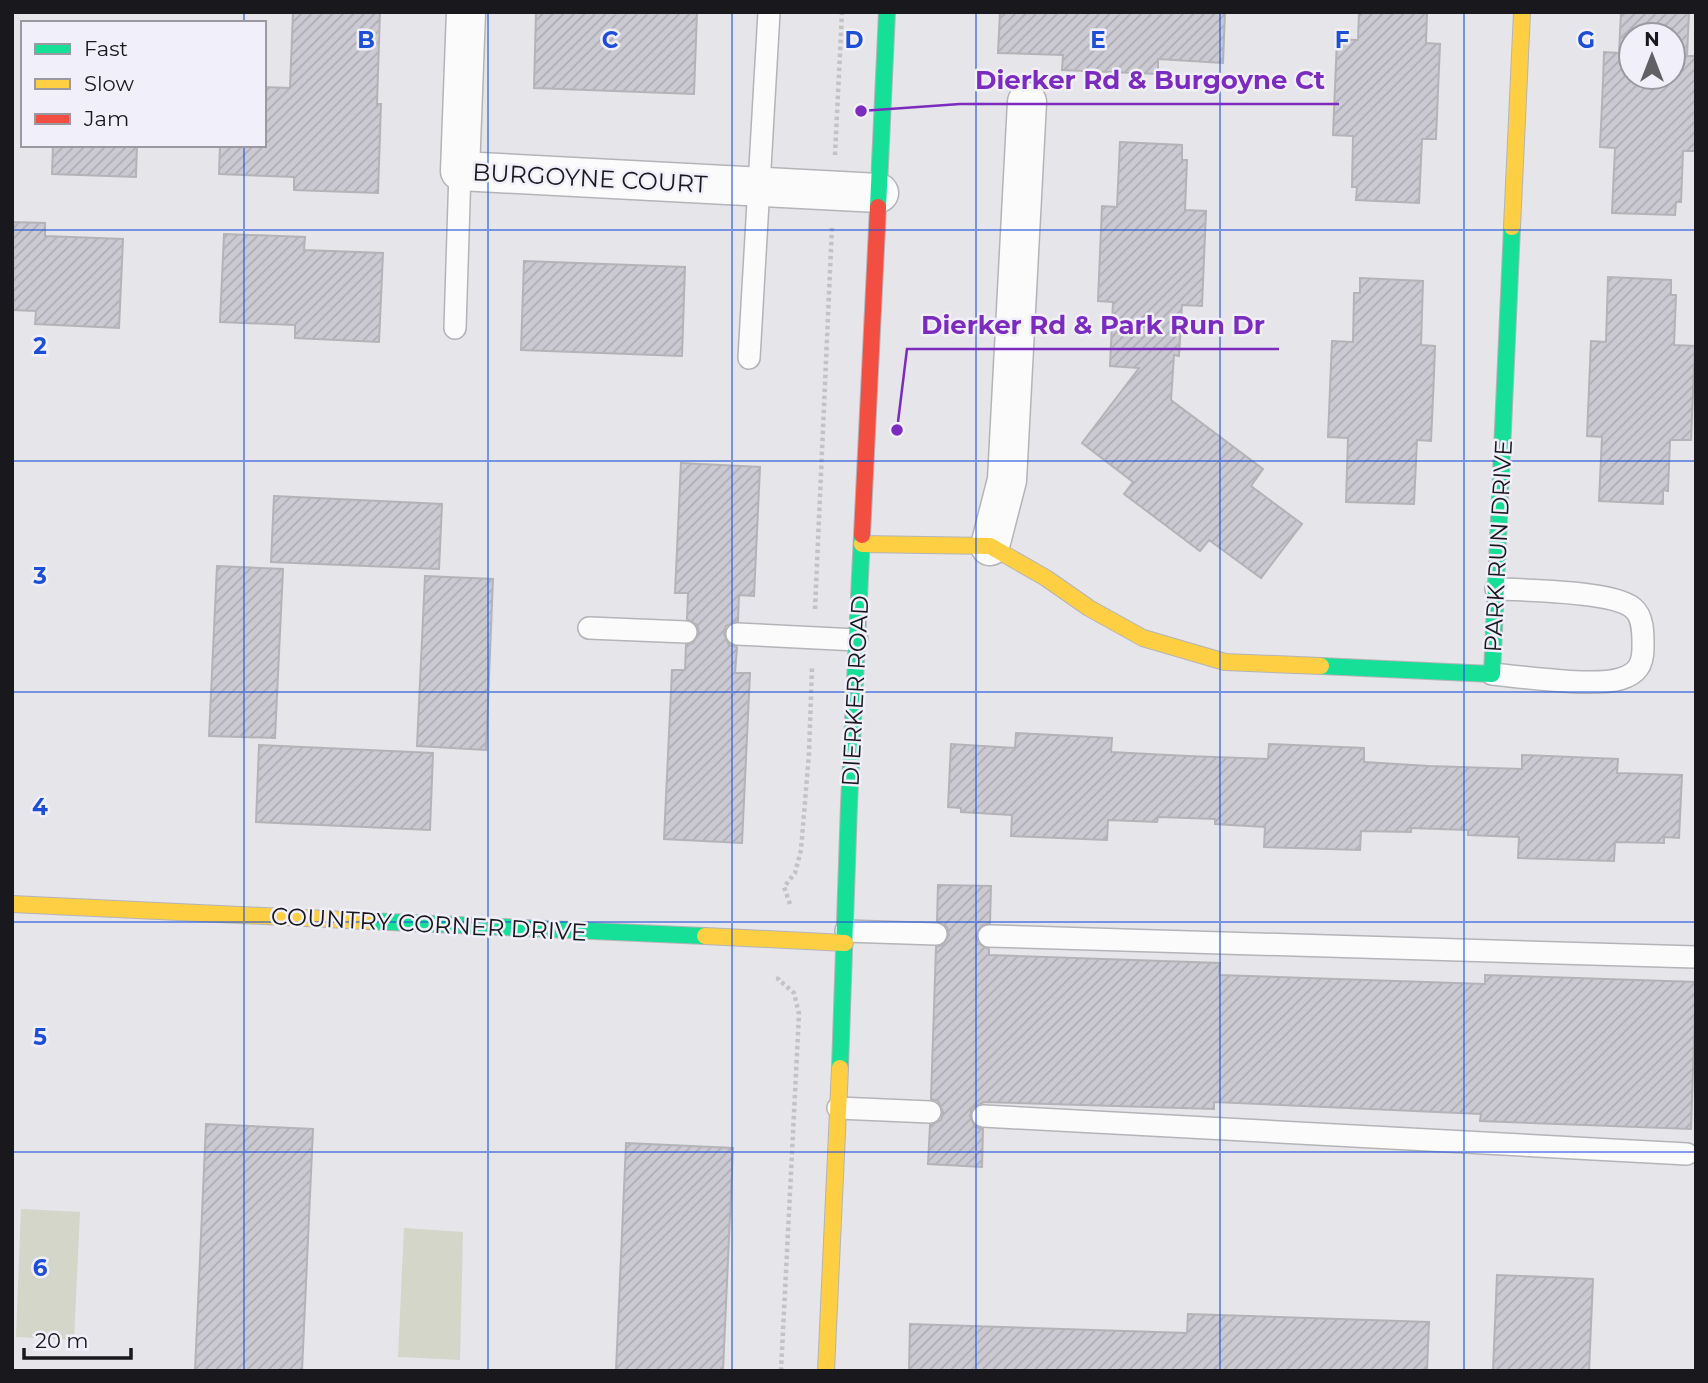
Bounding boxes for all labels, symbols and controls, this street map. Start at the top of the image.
legend [21,21,266,147]
north arrow [1617,21,1687,91]
text: B [357,26,375,54]
text: C [602,26,619,54]
text: D [845,26,864,54]
text: E [1090,26,1106,54]
text: F [1335,26,1350,54]
text: G [1577,26,1595,54]
text: N [1644,28,1660,51]
text: Fast [84,36,128,61]
callout: Dierker Rd & Burgoyne Ct [960,57,1339,104]
text: Dierker Rd & Burgoyne Ct [975,64,1325,96]
text: Slow [84,71,134,96]
text: Jam [83,106,129,131]
street label: BURGOYNE COURT [472,157,709,199]
callout: Dierker Rd & Park Run Dr [907,302,1279,349]
text: Dierker Rd & Park Run Dr [921,309,1265,341]
text: 2 [33,332,47,360]
street label: PARK RUN DRIVE [1478,439,1518,653]
text: 3 [32,562,47,590]
street label: DIERKER ROAD [836,595,874,787]
text: 4 [32,793,48,821]
street label: COUNTRY CORNER DRIVE [270,901,588,947]
text: 5 [33,1023,47,1051]
text: 6 [33,1254,48,1282]
scale bar [24,1316,131,1360]
text: 20 m [35,1328,89,1353]

